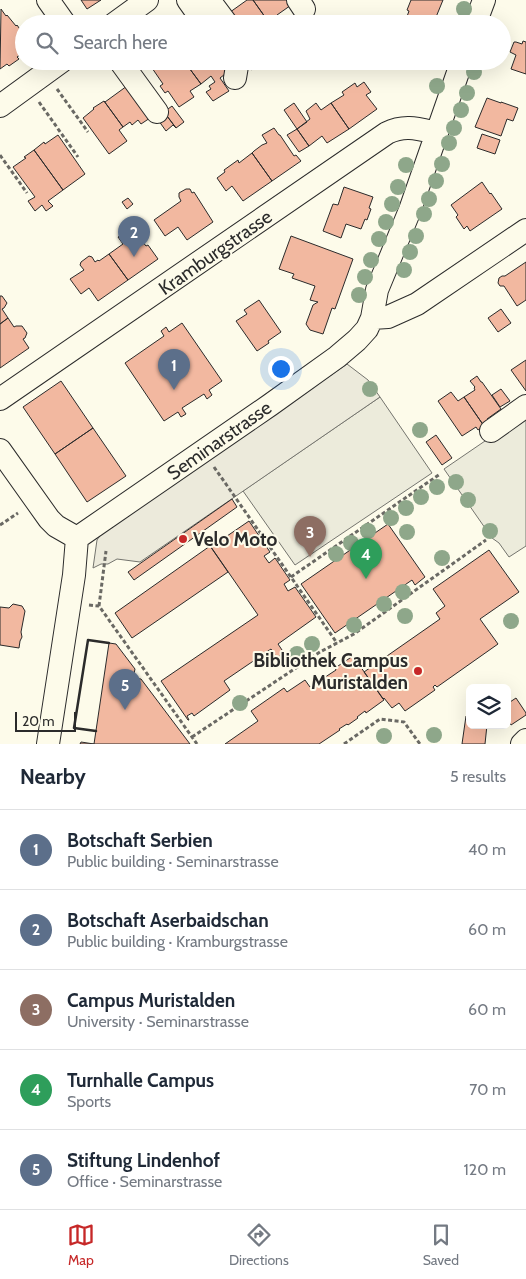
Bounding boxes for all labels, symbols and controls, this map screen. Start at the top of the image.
search box [15,15,511,70]
icon: search [33,29,61,57]
text: Search here [73,31,167,54]
street label: Kramburgstrasse [154,205,277,300]
pin: 2 [118,216,150,257]
pin: 1 [158,349,190,390]
your location [268,356,294,382]
street label: Seminarstrasse [163,396,276,485]
pin: 3 [294,516,326,557]
place label: Velo Moto [193,528,277,551]
marker: Velo Moto [177,533,189,545]
pin: 4 [350,538,382,579]
place label: Bibliothek Campus Muristalden [253,649,408,694]
marker: Bibliothek Campus Muristalden [412,665,424,677]
pin: 5 [109,669,141,710]
map controls [466,684,511,729]
button: layers [466,684,511,729]
scale bar [15,709,76,732]
text: 20 m [22,712,55,730]
text: Nearby [20,764,86,789]
text: 5 results [450,767,506,786]
text: Botschaft Serbien [67,829,213,852]
text: 1 [33,840,39,859]
text: 40 m [468,840,506,859]
text: Public building · Seminarstrasse [67,852,279,871]
text: Botschaft Aserbaidschan [67,909,269,932]
text: 2 [32,920,40,939]
text: 60 m [468,920,506,939]
text: Public building · Kramburgstrasse [67,932,288,951]
text: Campus Muristalden [67,989,235,1012]
text: 3 [32,1000,40,1019]
text: 60 m [468,1000,506,1019]
text: University · Seminarstrasse [67,1012,249,1031]
text: Turnhalle Campus [67,1069,214,1092]
text: 4 [31,1080,41,1099]
text: 70 m [469,1080,506,1099]
text: Sports [67,1092,111,1111]
text: Stiftung Lindenhof [67,1149,220,1172]
text: 5 [32,1160,40,1179]
text: 120 m [464,1160,506,1179]
text: Office · Seminarstrasse [67,1172,222,1191]
tab: Map [67,1221,95,1269]
tab: Directions [229,1221,289,1269]
tab: Saved [423,1221,459,1269]

